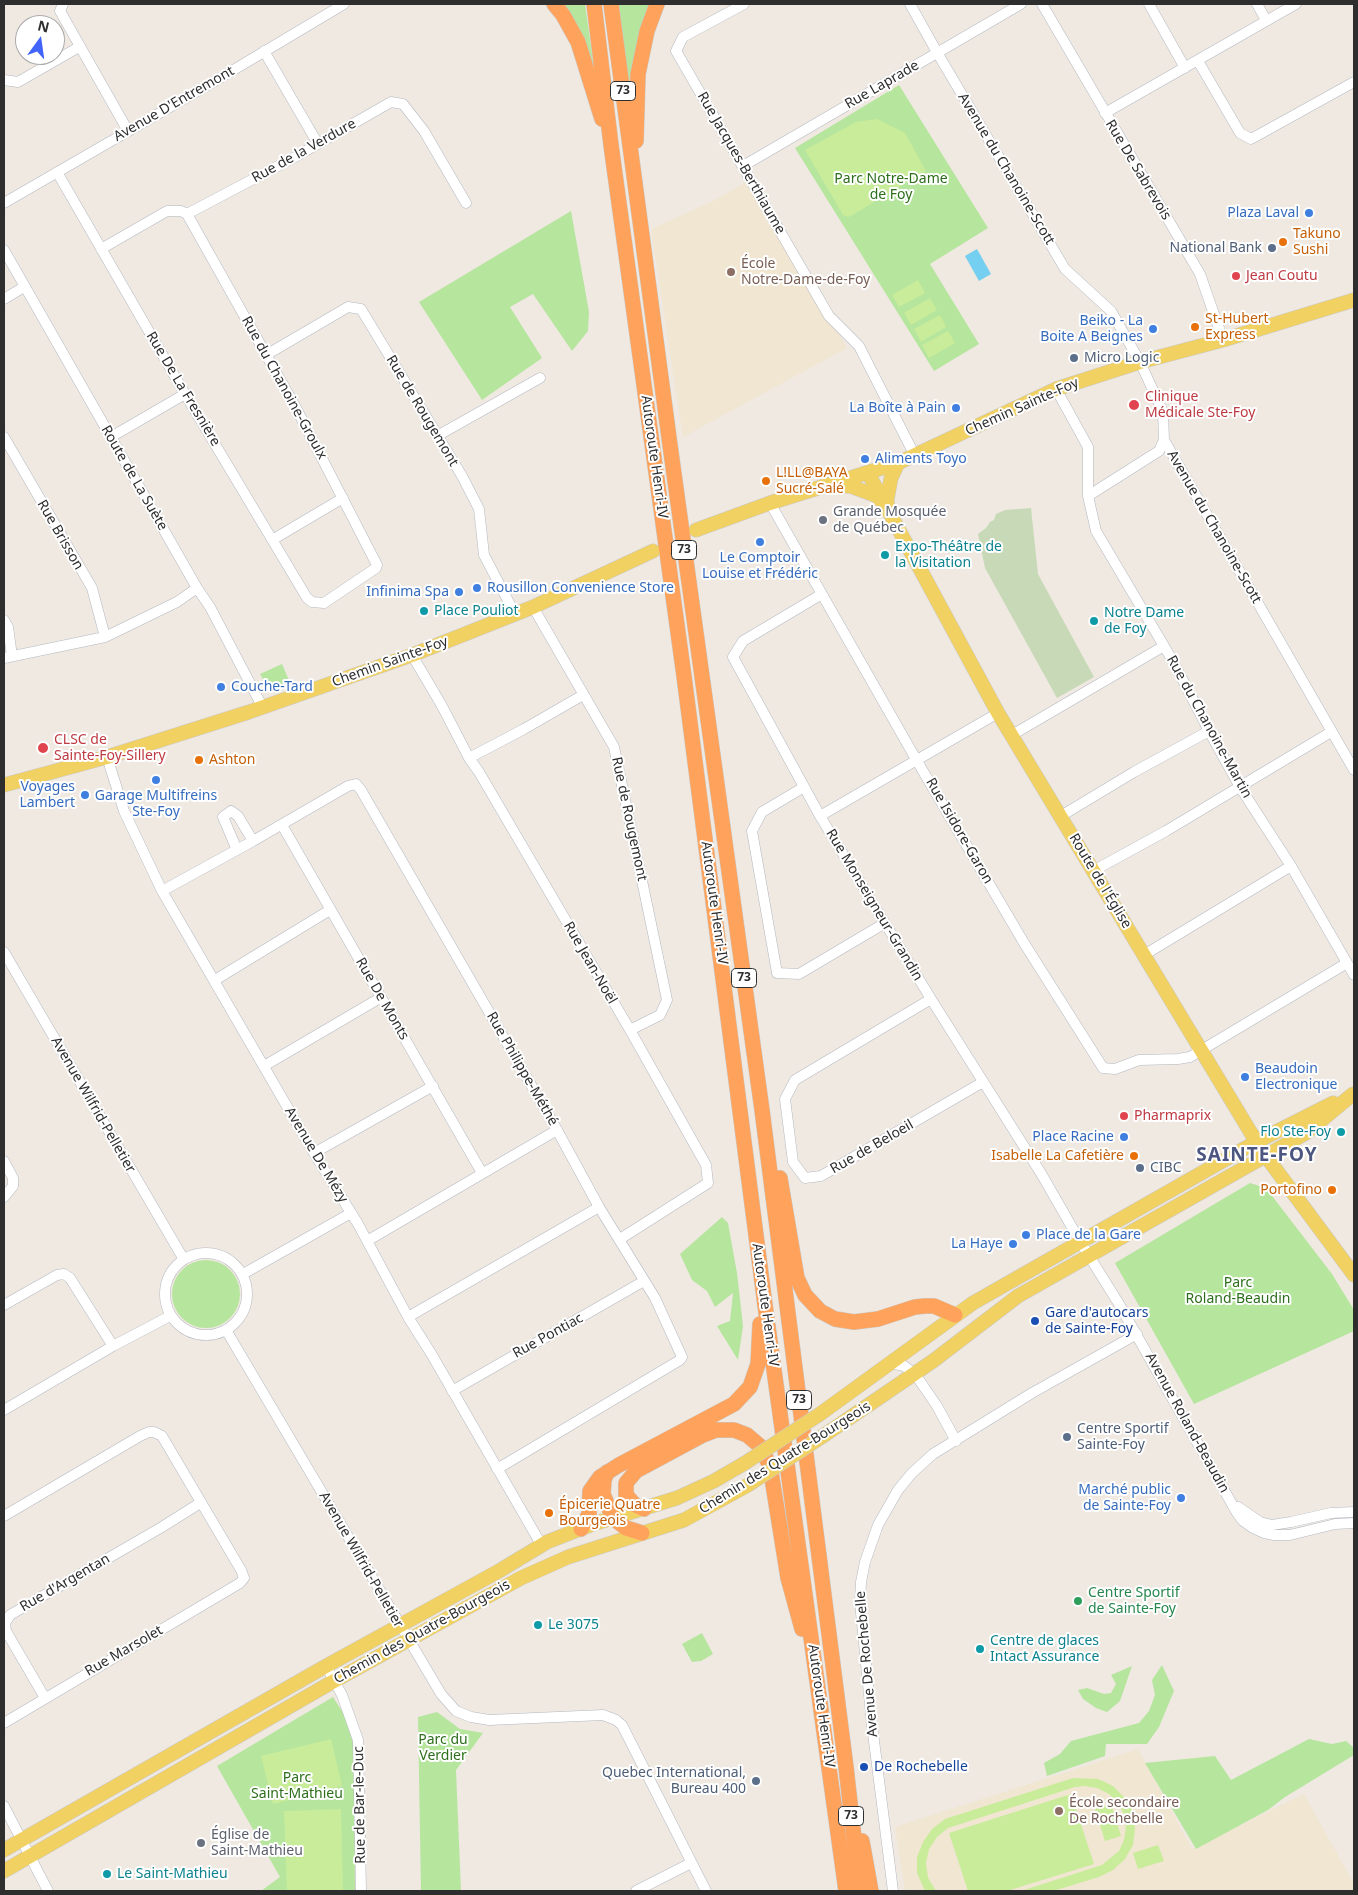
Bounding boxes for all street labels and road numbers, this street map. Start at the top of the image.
street label: Rue Laprade [842,57,922,113]
street label: Avenue D'Entremont [111,63,237,145]
road number: 73 [610,82,636,100]
street label: Rue Jacques-Berthiaume [693,89,789,237]
street label: Avenue du Chanoine-Scott [954,90,1058,248]
street label: Rue de la Verdure [249,115,359,187]
street label: Rue De Sabrevois [1101,117,1175,223]
street label: Rue du Chanoine-Groulx [238,314,330,462]
street label: Rue De La Fresnière [142,329,224,449]
street label: Rue de Rougemont [382,352,462,470]
street label: Chemin Sainte-Foy [963,374,1081,440]
street label: Autoroute Henri-IV [637,394,671,520]
street label: Route de La Suète [97,422,171,534]
street label: Avenue du Chanoine-Scott [1163,448,1265,606]
street label: Rue Brisson [33,497,87,573]
road number: 73 [672,540,696,560]
street label: Chemin Sainte-Foy [330,633,450,691]
street label: Rue du Chanoine-Martin [1163,653,1255,801]
street label: Rue de Rougemont [608,755,650,883]
street label: Rue Isidore-Garon [922,775,996,887]
street label: Rue Monseigneur-Grandin [822,826,926,984]
street label: Route de l'Église [1065,831,1135,931]
street label: Autoroute Henri-IV [697,840,731,966]
street label: Rue Jean-Noël [560,919,620,1007]
street label: Rue De Monts [352,955,412,1043]
road number: 73 [732,968,756,988]
street label: Rue Philippe-Méthé [483,1009,561,1129]
street label: Avenue Wilfrid-Pelletier [47,1034,139,1176]
street label: Avenue De Mézy [281,1104,351,1206]
street label: Rue de Beloeil [827,1116,917,1178]
street label: Autoroute Henri-IV [748,1242,782,1368]
street label: Rue Pontiac [510,1310,586,1362]
street label: Avenue Roland-Beaudin [1141,1350,1233,1496]
road number: 73 [786,1390,812,1410]
street label: Chemin des Quatre-Bourgeois [696,1398,874,1518]
street label: Avenue Wilfrid-Pelletier [315,1489,407,1631]
street label: Rue d'Argentan [17,1550,113,1616]
street label: Chemin des Quatre-Bourgeois [331,1576,513,1688]
street label: Avenue De Rochebelle [852,1590,882,1738]
street label: Rue Marsolet [82,1622,166,1680]
street label: Autoroute Henri-IV [804,1643,838,1769]
street label: Rue de Bar-le-Duc [351,1746,369,1864]
road number: 73 [838,1806,864,1825]

